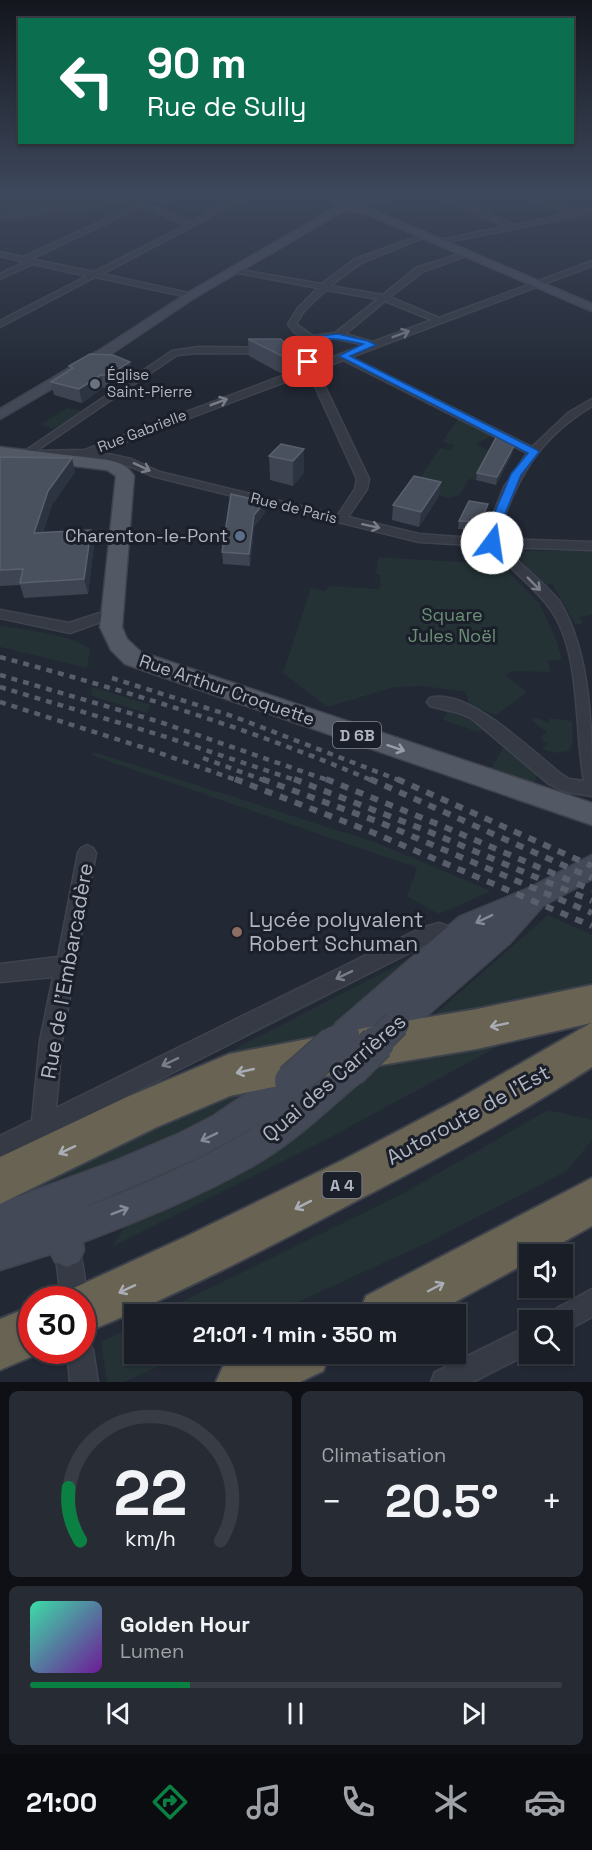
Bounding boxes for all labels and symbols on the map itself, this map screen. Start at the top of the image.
one-way arrow [392,327,410,338]
pin [282,336,333,387]
place label: Église Saint-Pierre [107,365,193,401]
marker: Église Saint-Pierre [88,377,102,391]
one-way arrow [209,396,228,407]
street label: Rue Gabrielle [95,405,189,456]
one-way arrow [133,461,151,473]
street label: Rue de Paris [249,488,339,527]
position arrow [460,511,524,575]
one-way arrow [361,520,380,532]
place label: Charenton-le-Pont [65,524,228,547]
marker: Charenton-le-Pont [233,529,247,543]
one-way arrow [527,576,542,591]
park label: Square Jules Noël [408,603,496,647]
street label: Rue Arthur Croquette [136,649,318,730]
road number: D 6B [333,722,381,748]
one-way arrow [386,744,405,755]
street label: Rue de l'Embarcadère [34,861,99,1081]
place label: Lycée polyvalent Robert Schuman [249,906,423,957]
one-way arrow [475,913,493,925]
marker: Lycée polyvalent Robert Schuman [230,925,244,939]
one-way arrow [336,970,354,981]
street label: Quai des Carrières [256,1008,411,1147]
one-way arrow [490,1020,509,1031]
one-way arrow [161,1056,179,1068]
street label: Autoroute de l’Est [381,1058,554,1171]
one-way arrow [236,1066,255,1078]
one-way arrow [200,1131,218,1143]
one-way arrow [59,1144,77,1156]
road number: A 4 [322,1172,362,1198]
one-way arrow [294,1199,312,1211]
one-way arrow [110,1205,128,1216]
one-way arrow [427,1281,445,1292]
one-way arrow [118,1285,136,1296]
speed limit sign: 30 [18,1286,96,1364]

